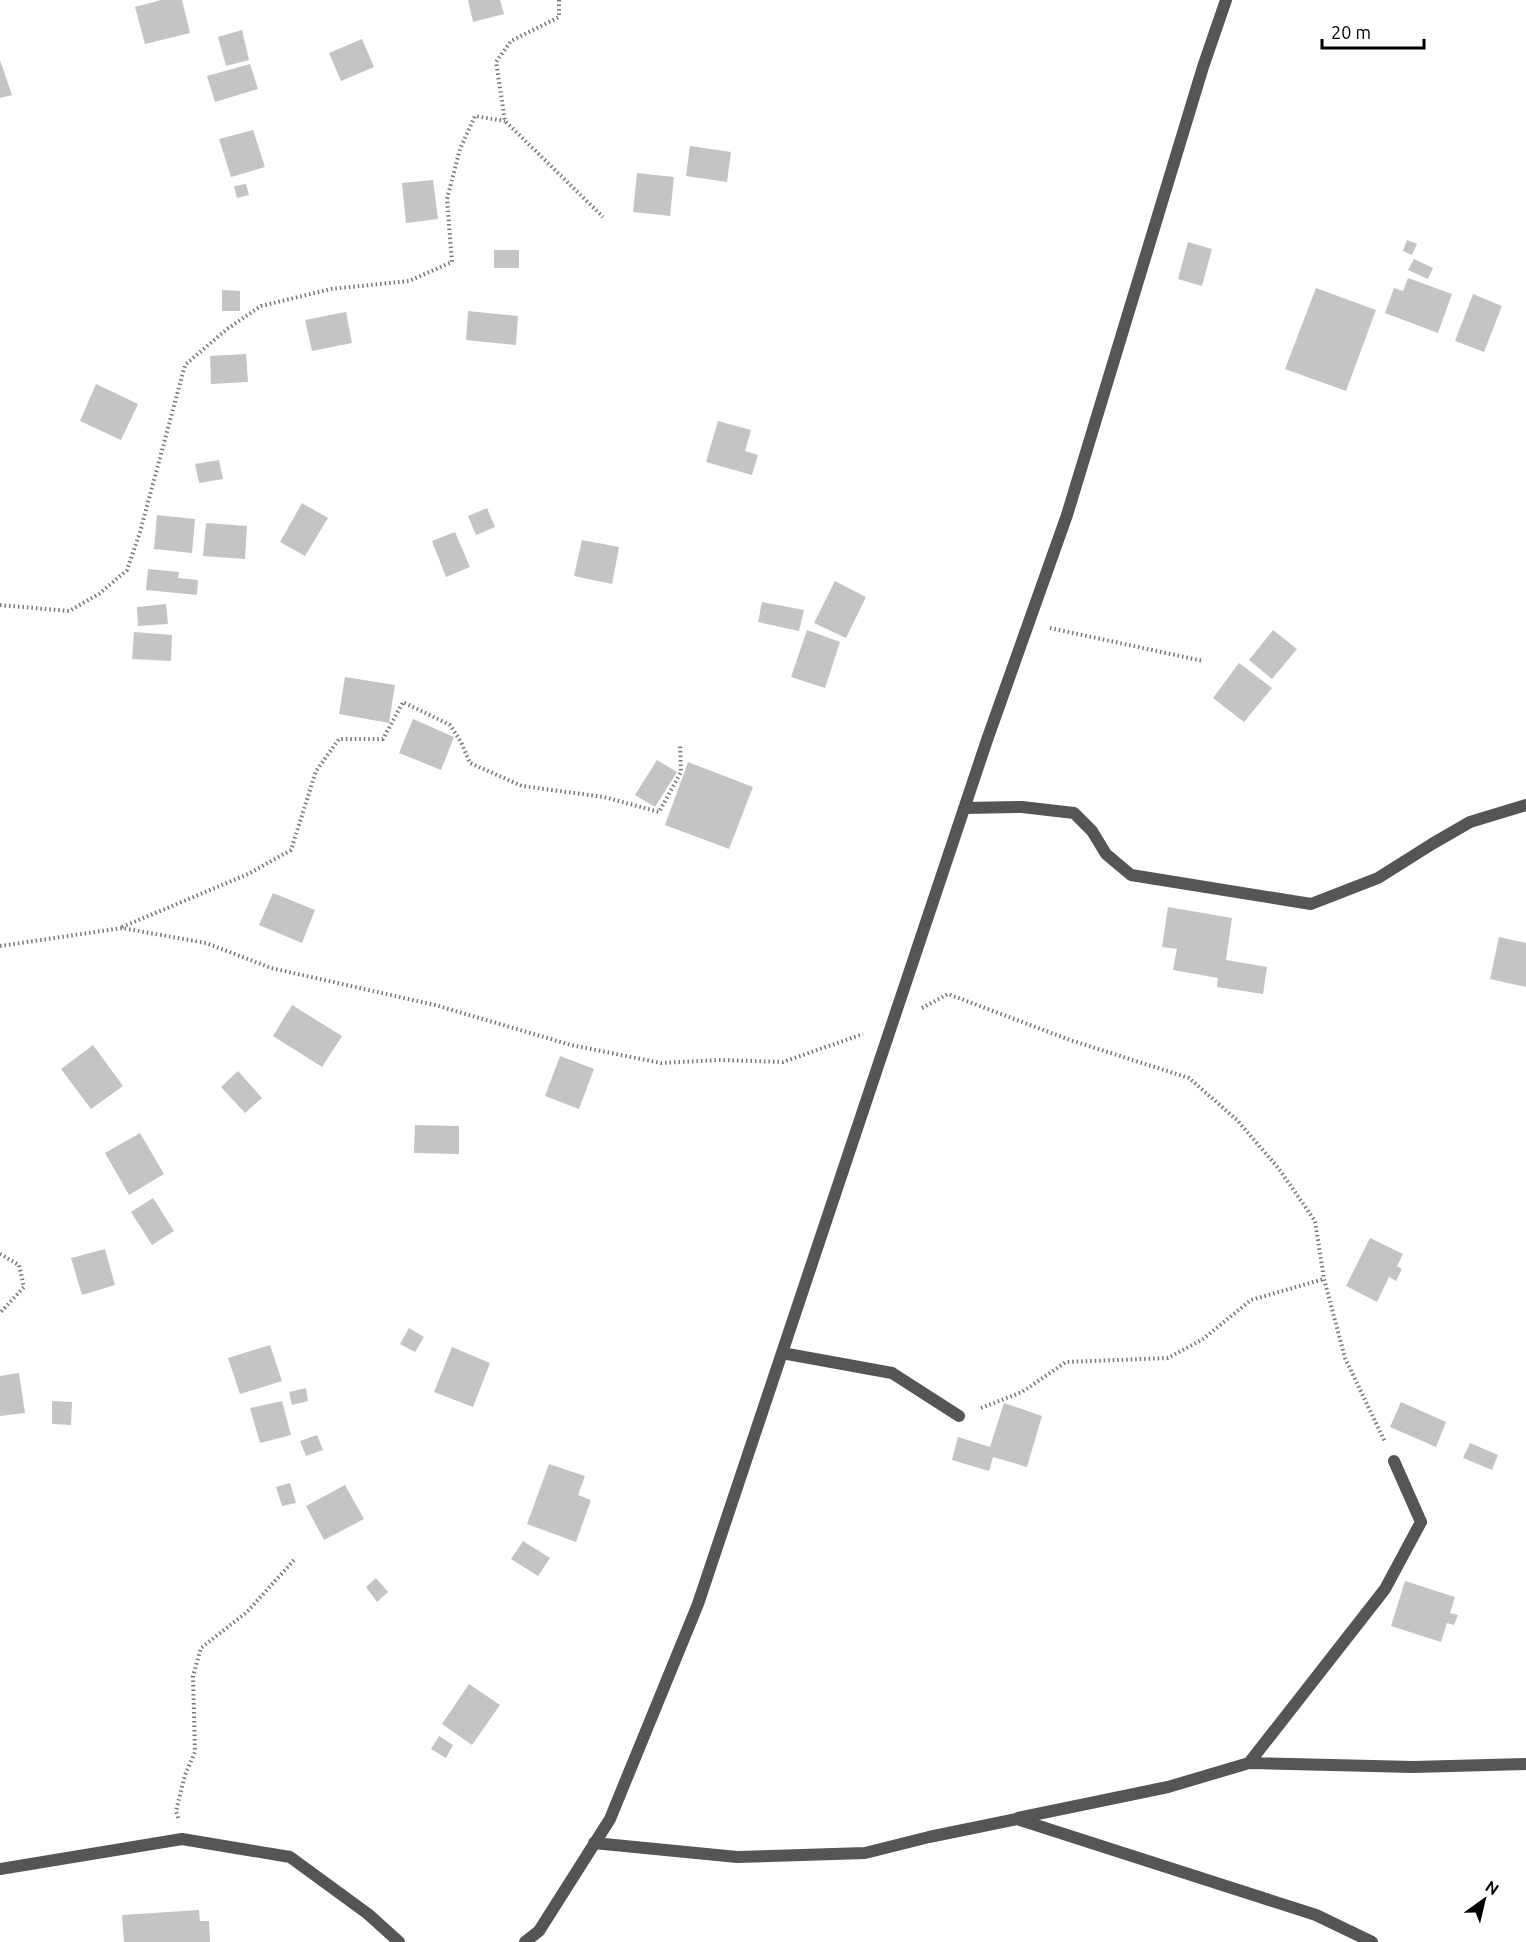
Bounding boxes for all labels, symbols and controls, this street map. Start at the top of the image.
scale bar [1322,12,1424,50]
text: 20 m [1331,22,1371,42]
north arrow [1454,1870,1514,1930]
text: N [1482,1877,1502,1898]

